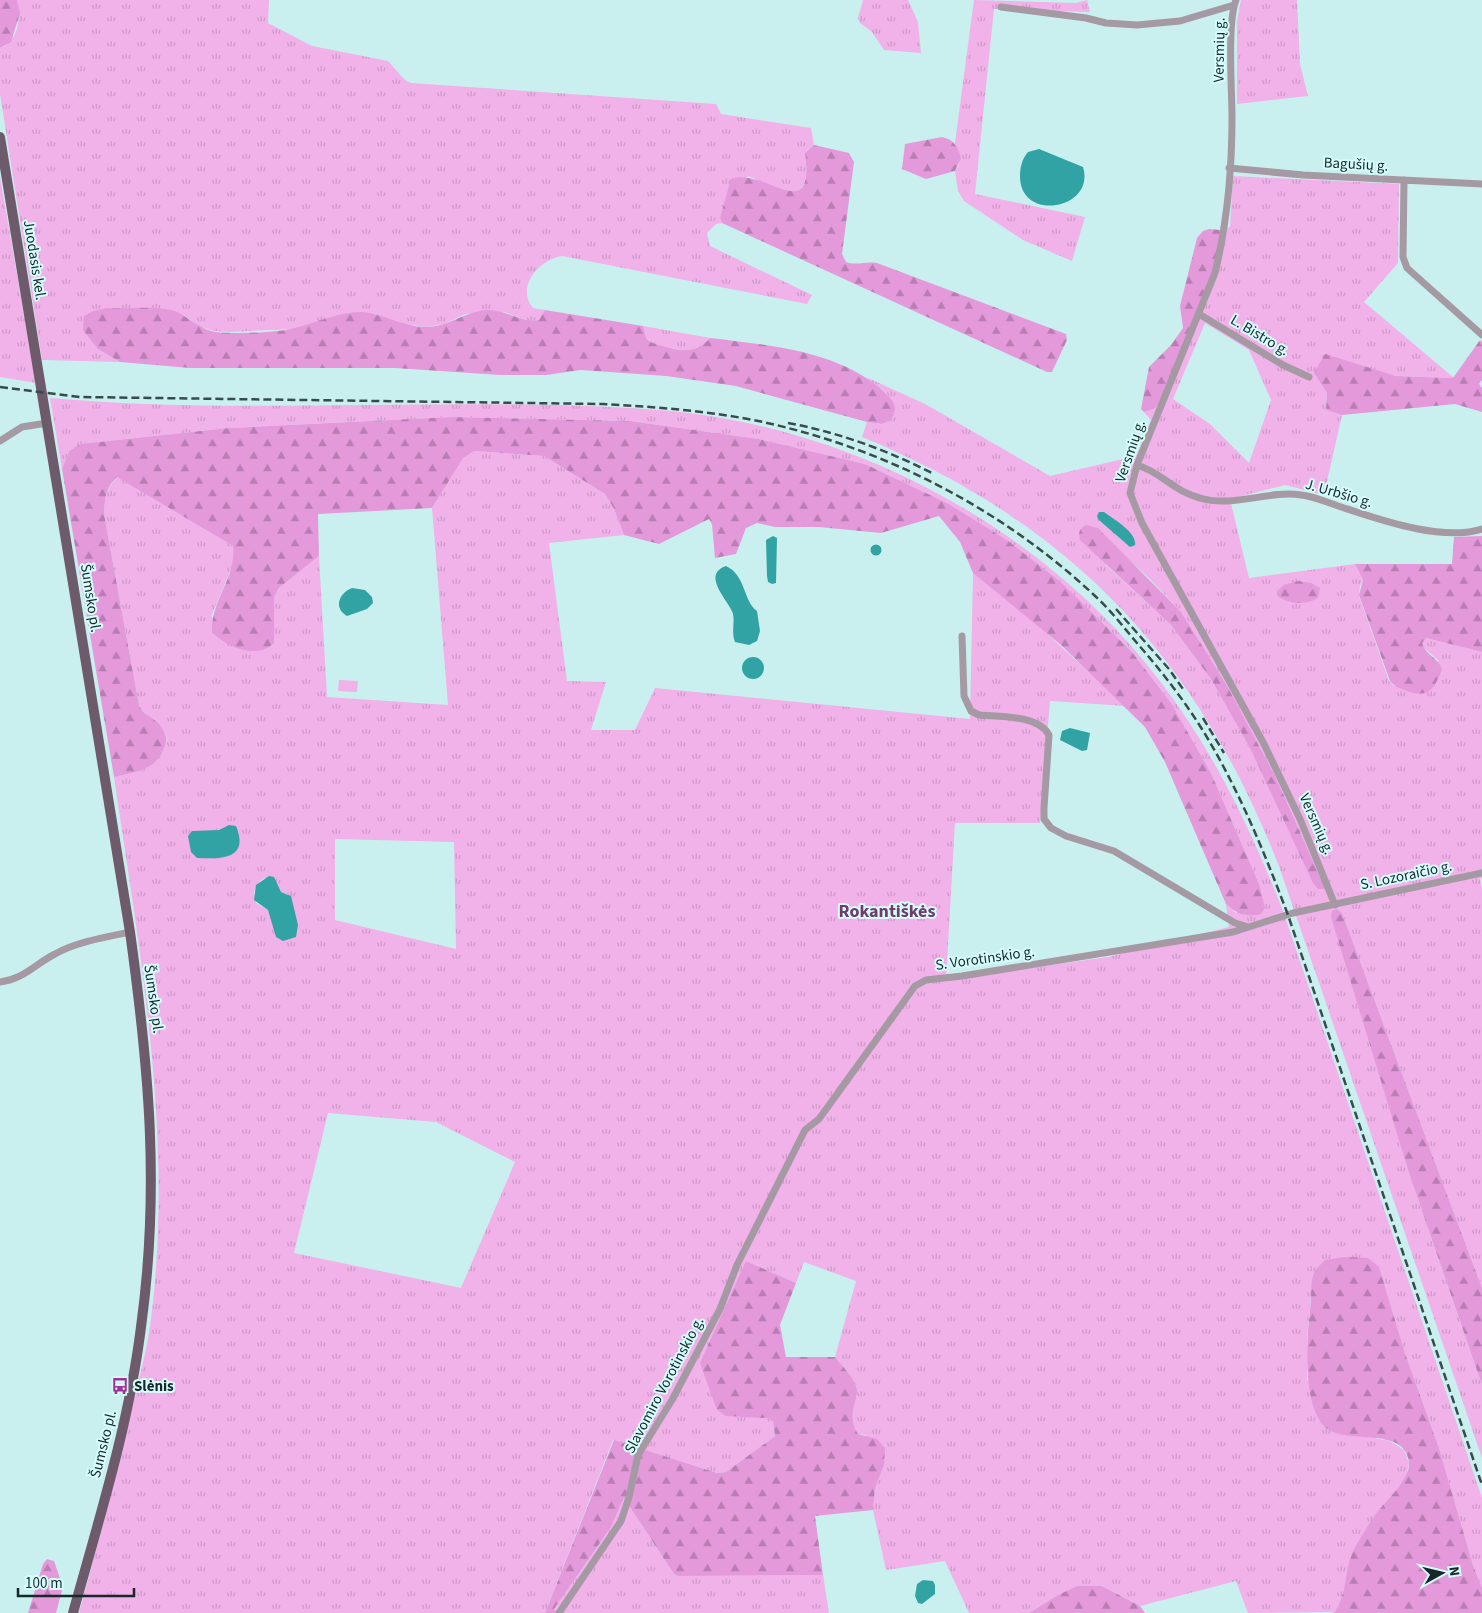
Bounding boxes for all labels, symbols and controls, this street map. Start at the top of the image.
street label: Versmių g. [1208,17,1231,83]
street label: Bagušių g. [1323,152,1389,177]
street label: Juodasis kel. [18,219,51,302]
street label: L. Bistro g. [1226,310,1293,361]
street label: Versmių g. [1110,417,1151,485]
street label: J. Urbšio g. [1303,474,1375,513]
street label: Šumsko pl. [75,562,106,634]
street label: Versmių g. [1294,790,1339,858]
street label: S. Lozoraičio g. [1358,856,1454,895]
district label: Rokantiškės [839,899,935,924]
street label: S. Vorotinskio g. [934,941,1036,976]
street label: Šumsko pl. [138,963,169,1035]
street label: Slavomiro Vorotinskio g. [619,1313,709,1457]
bus stop icon: Slėnis [110,1376,130,1396]
place label: Slėnis [134,1376,174,1397]
street label: Šumsko pl. [85,1408,122,1480]
north arrow [1417,1548,1467,1598]
text: N [1443,1565,1464,1577]
scale bar [18,1566,134,1598]
text: 100 m [25,1573,63,1594]

